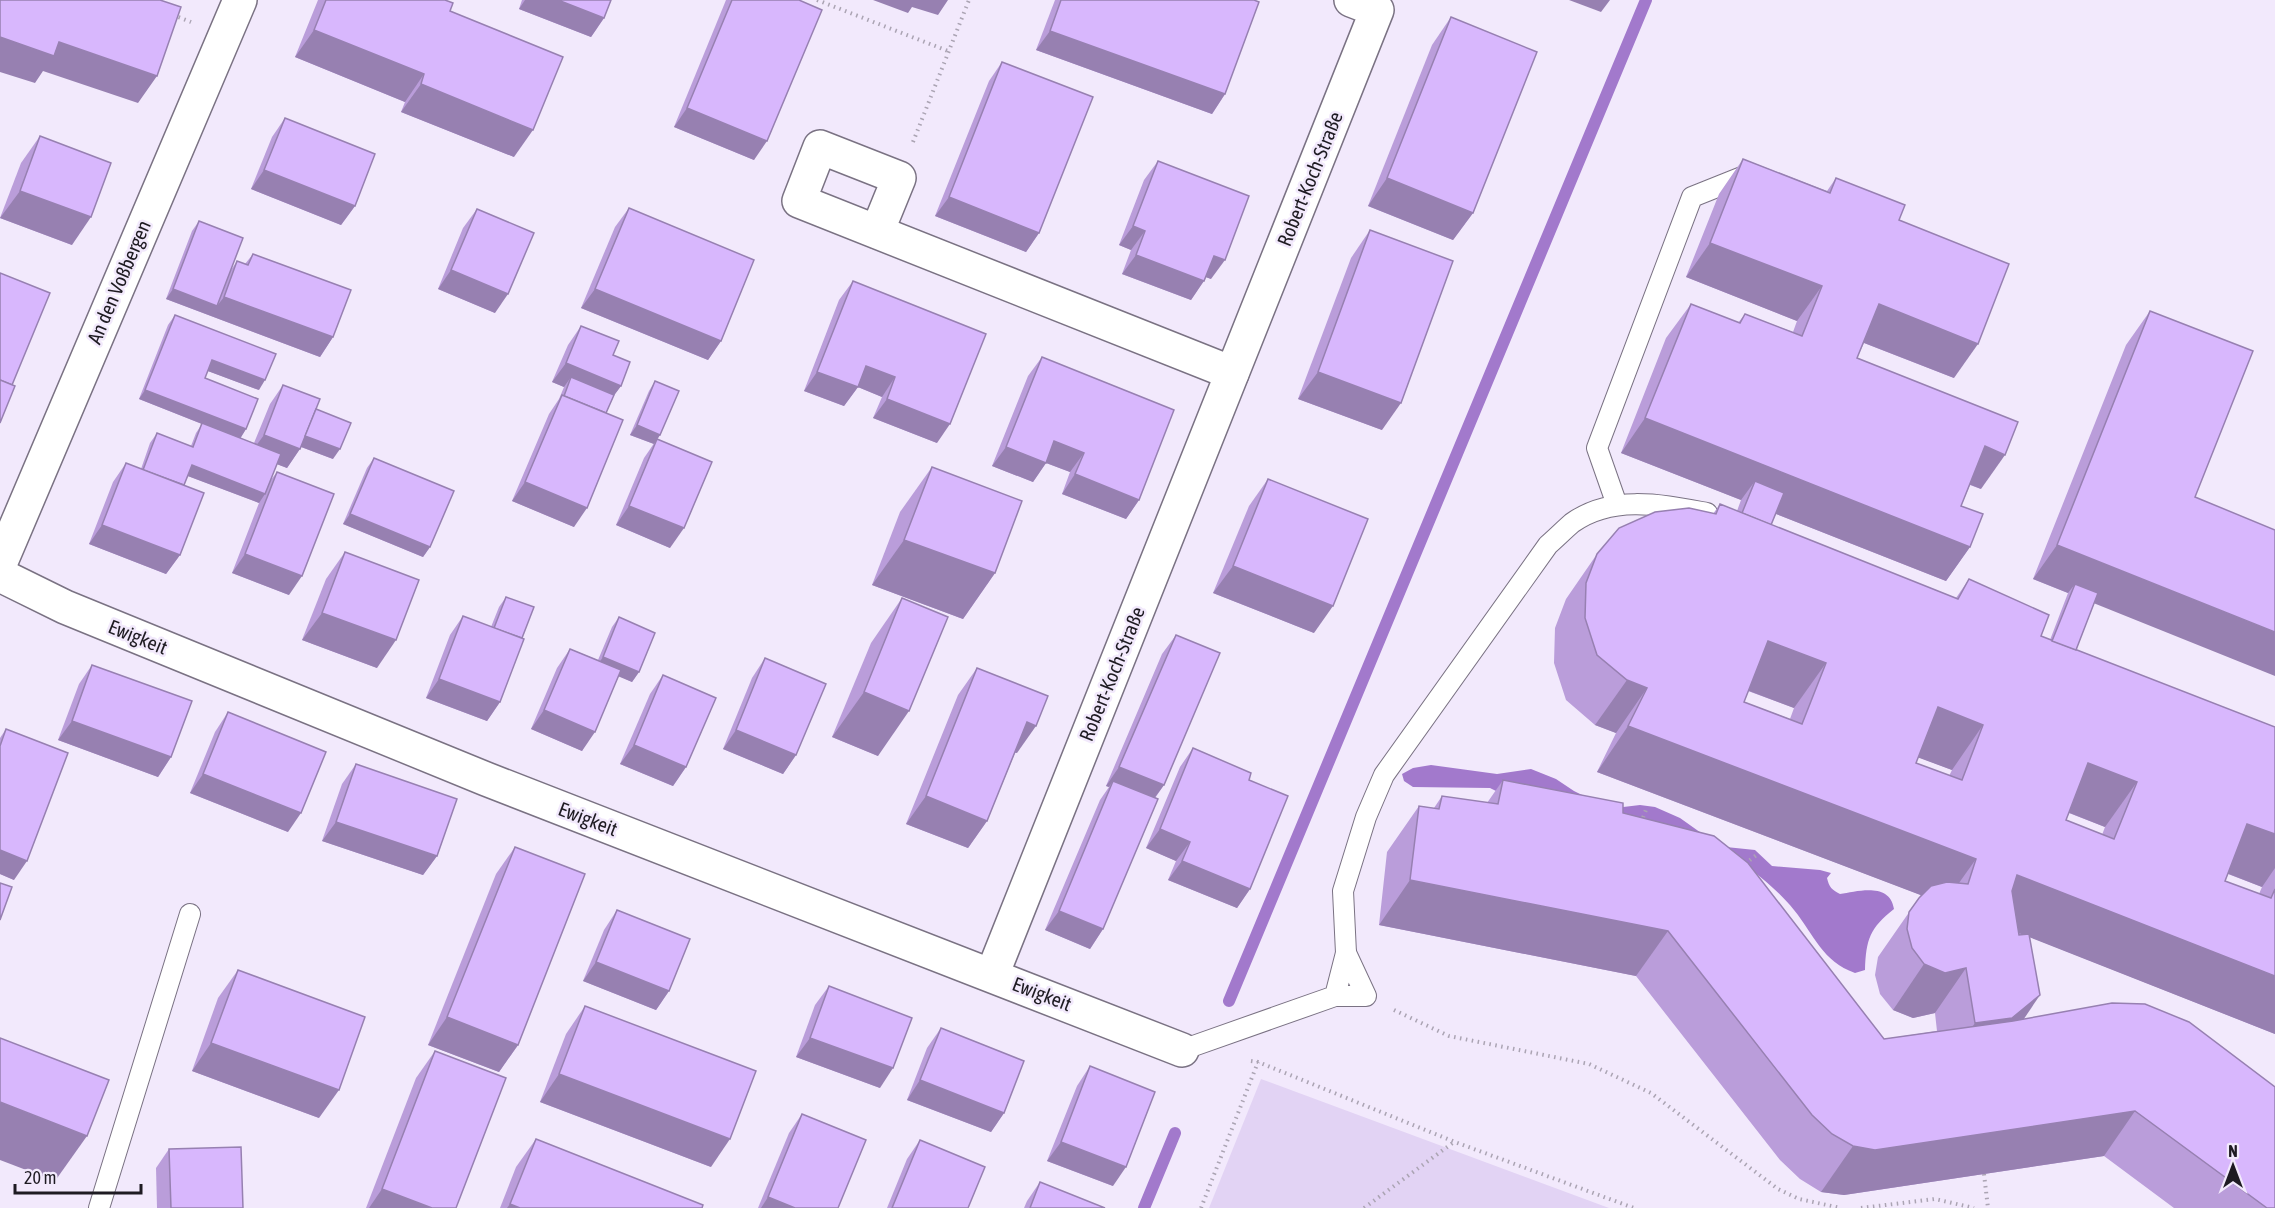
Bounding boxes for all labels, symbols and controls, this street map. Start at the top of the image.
street label: Robert-Koch-Straße [1272,108,1347,249]
street label: An den Voßbergen [82,217,155,347]
street label: Robert-Koch-Straße [1074,603,1149,744]
street label: Ewigkeit [105,614,171,659]
street label: Ewigkeit [555,797,621,840]
street label: Ewigkeit [1009,972,1075,1015]
north arrow [2203,1136,2263,1196]
text: N [2228,1142,2238,1160]
scale bar [15,1157,141,1195]
text: 20 m [24,1167,56,1188]

